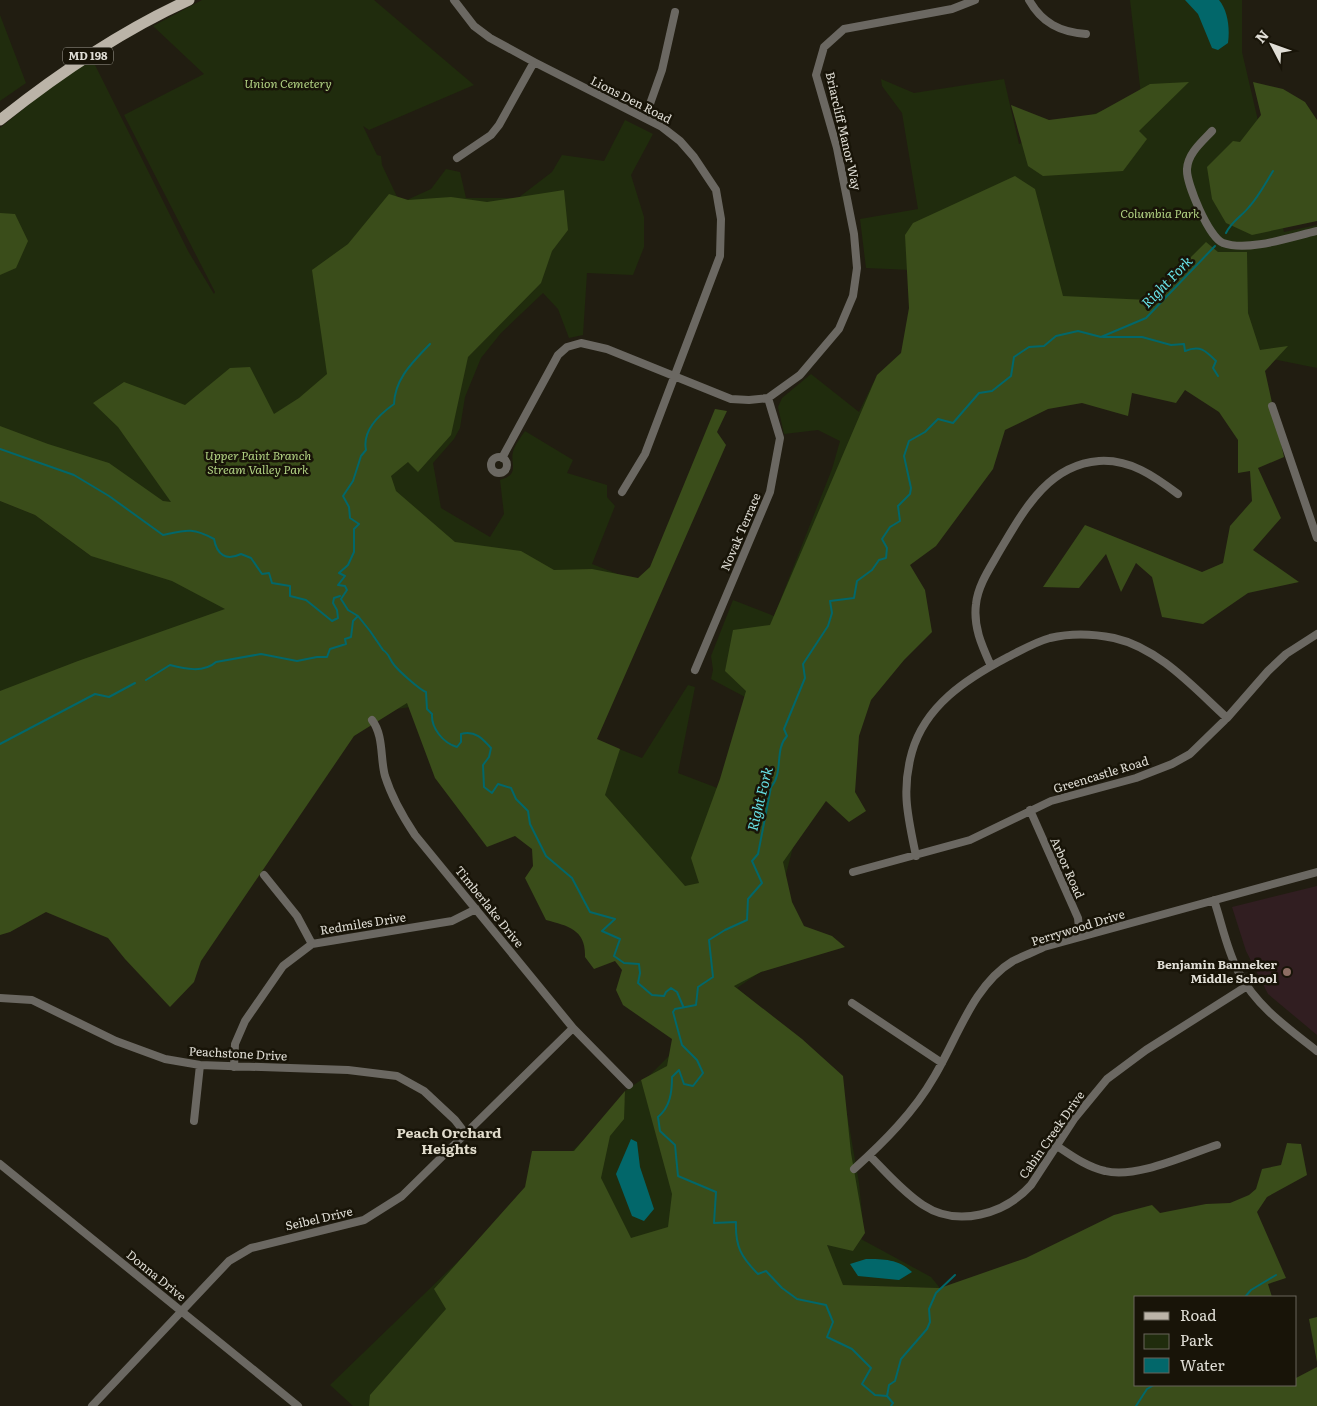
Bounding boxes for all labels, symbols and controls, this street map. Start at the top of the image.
north arrow [1247,20,1297,70]
text: N [1250,25,1273,47]
road number: MD 198 [63,48,113,64]
street label: Briarcliff Manor Way [822,70,866,192]
street label: Lions Den Road [588,71,676,128]
park label: Union Cemetery [244,74,332,92]
park label: Columbia Park [1120,204,1200,222]
water label: Right Fork [1136,251,1196,312]
park label: Upper Paint Branch Stream Valley Park [205,446,311,478]
street label: Novak Terrace [716,490,765,574]
street label: Greencastle Road [1051,751,1151,797]
water label: Right Fork [741,764,777,833]
street label: Arbor Road [1046,834,1090,902]
street label: Timberlake Drive [451,862,528,951]
street label: Perrywood Drive [1029,904,1127,950]
street label: Redmiles Drive [319,907,407,939]
place label: Benjamin Banneker Middle School [1157,955,1278,987]
marker: Benjamin Banneker Middle School [1281,966,1293,978]
street label: Peachstone Drive [188,1041,288,1065]
street label: Cabin Creek Drive [1014,1087,1088,1182]
district label: Peach Orchard Heights [396,1122,502,1158]
street label: Seibel Drive [283,1202,354,1234]
street label: Donna Drive [123,1245,190,1305]
legend [1134,1296,1297,1386]
text: Road [1180,1303,1216,1326]
text: Park [1180,1328,1214,1351]
text: Water [1180,1353,1225,1376]

